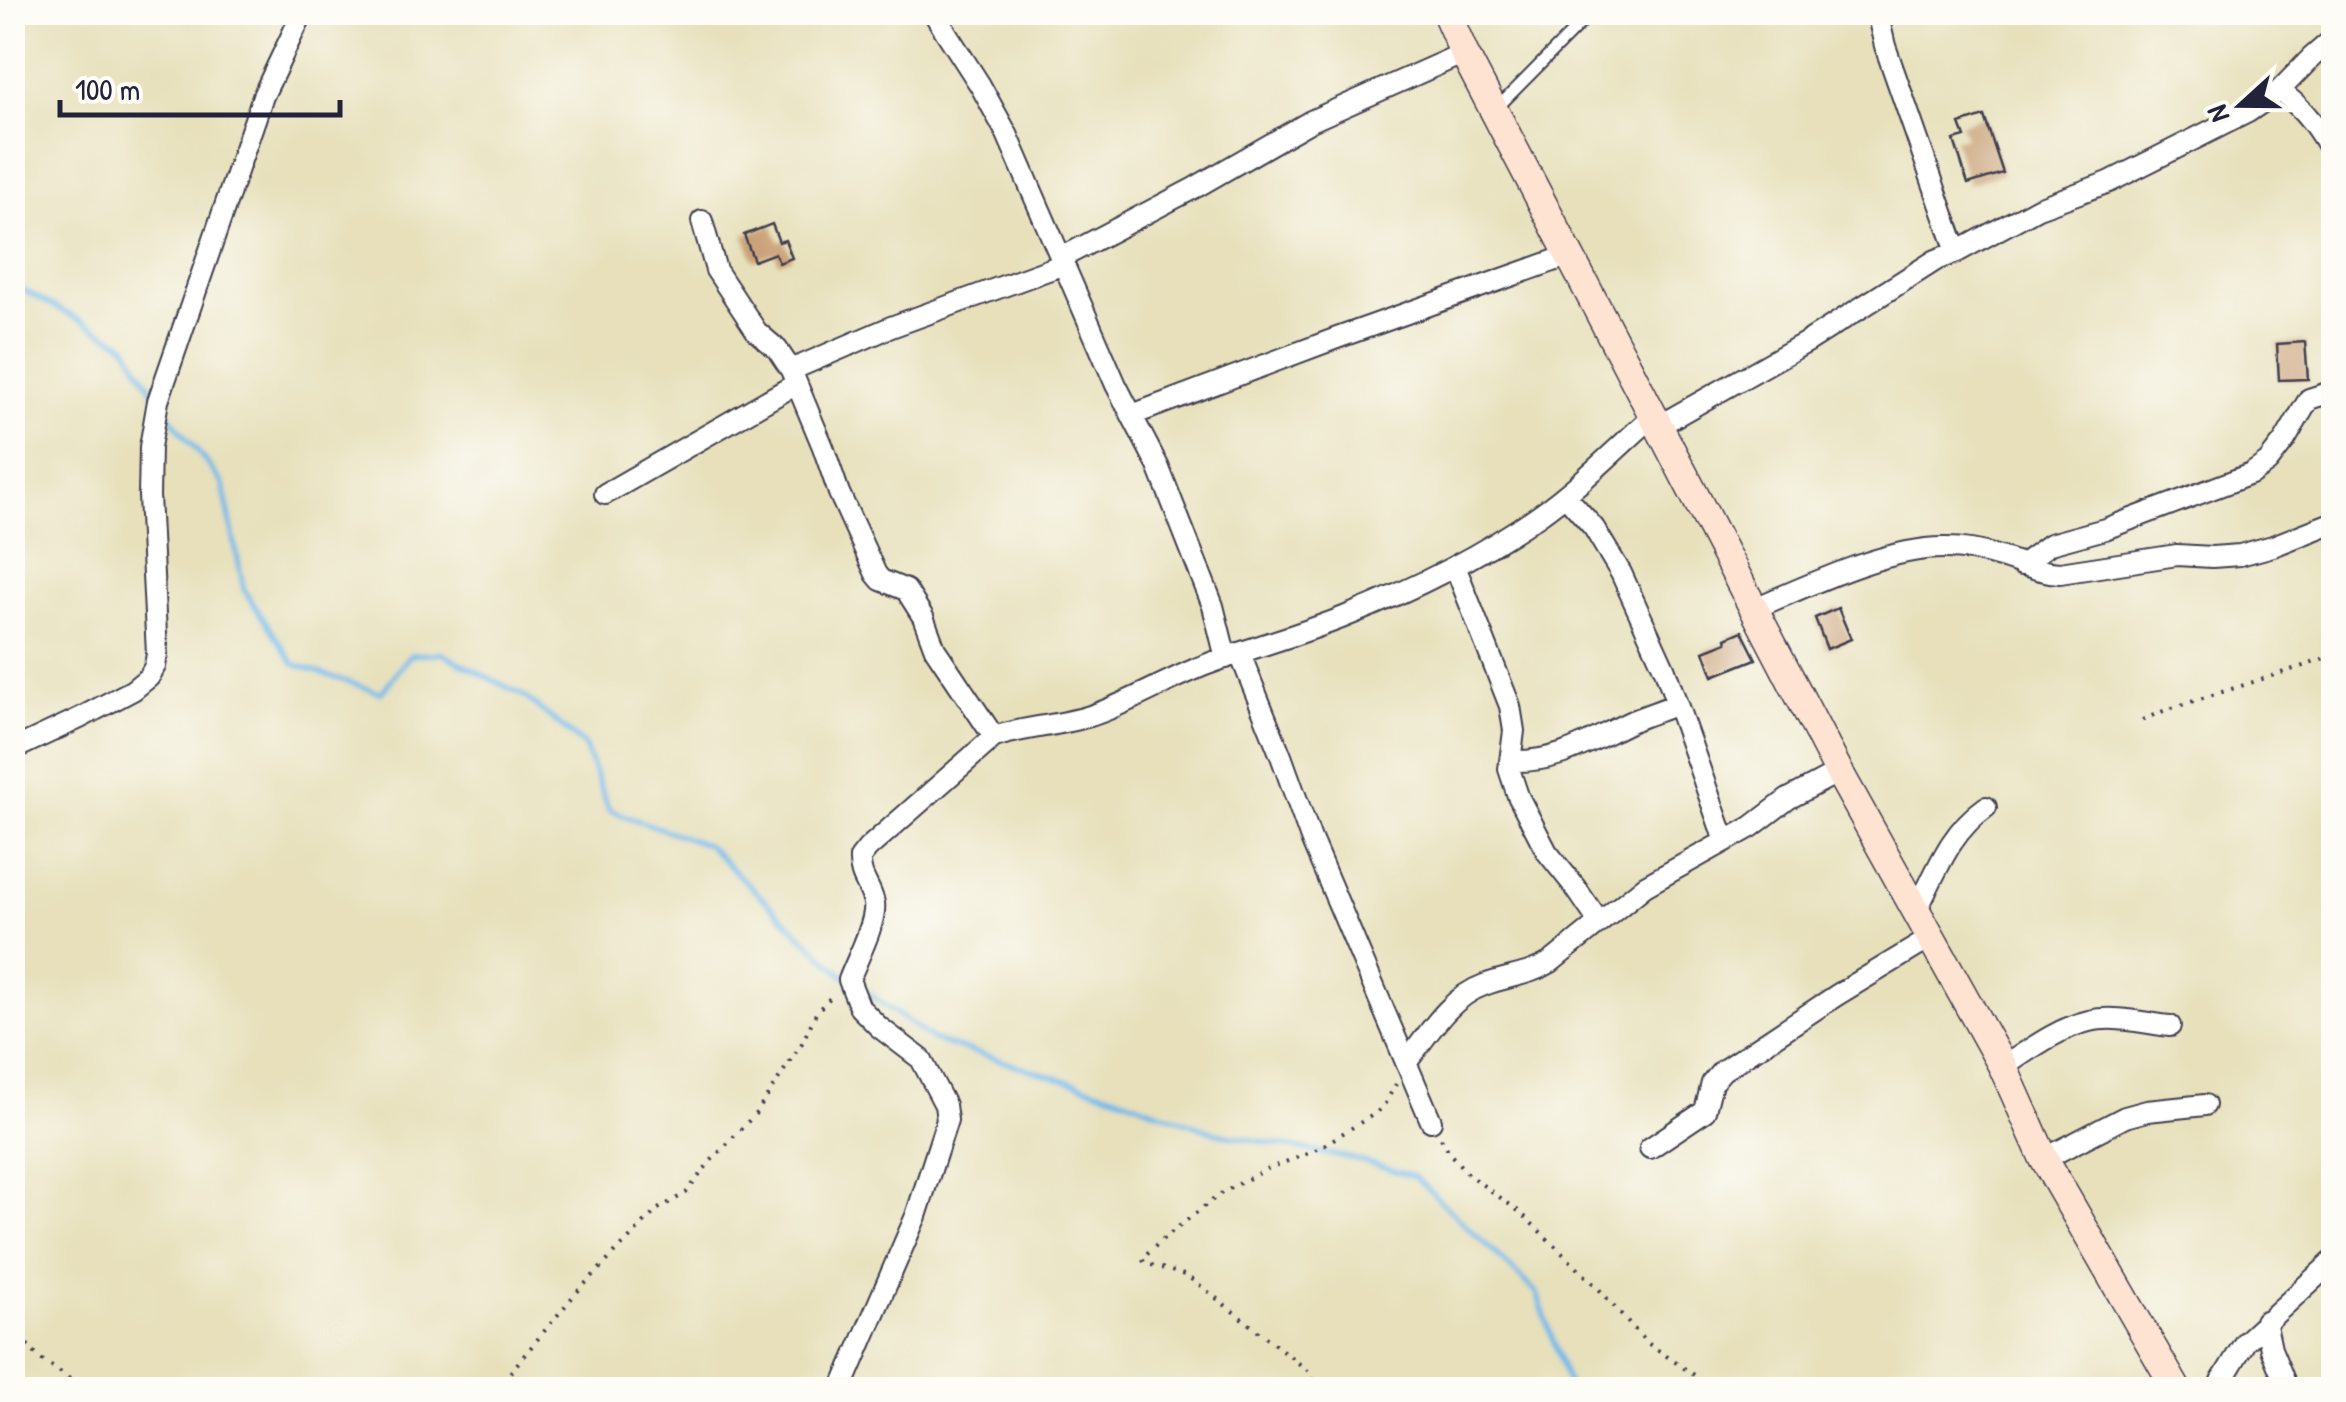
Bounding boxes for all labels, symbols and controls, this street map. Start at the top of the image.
scale bar [60,55,340,117]
north arrow [2191,55,2291,155]
text: 100 m [75,69,140,109]
text: N [2197,100,2238,128]

